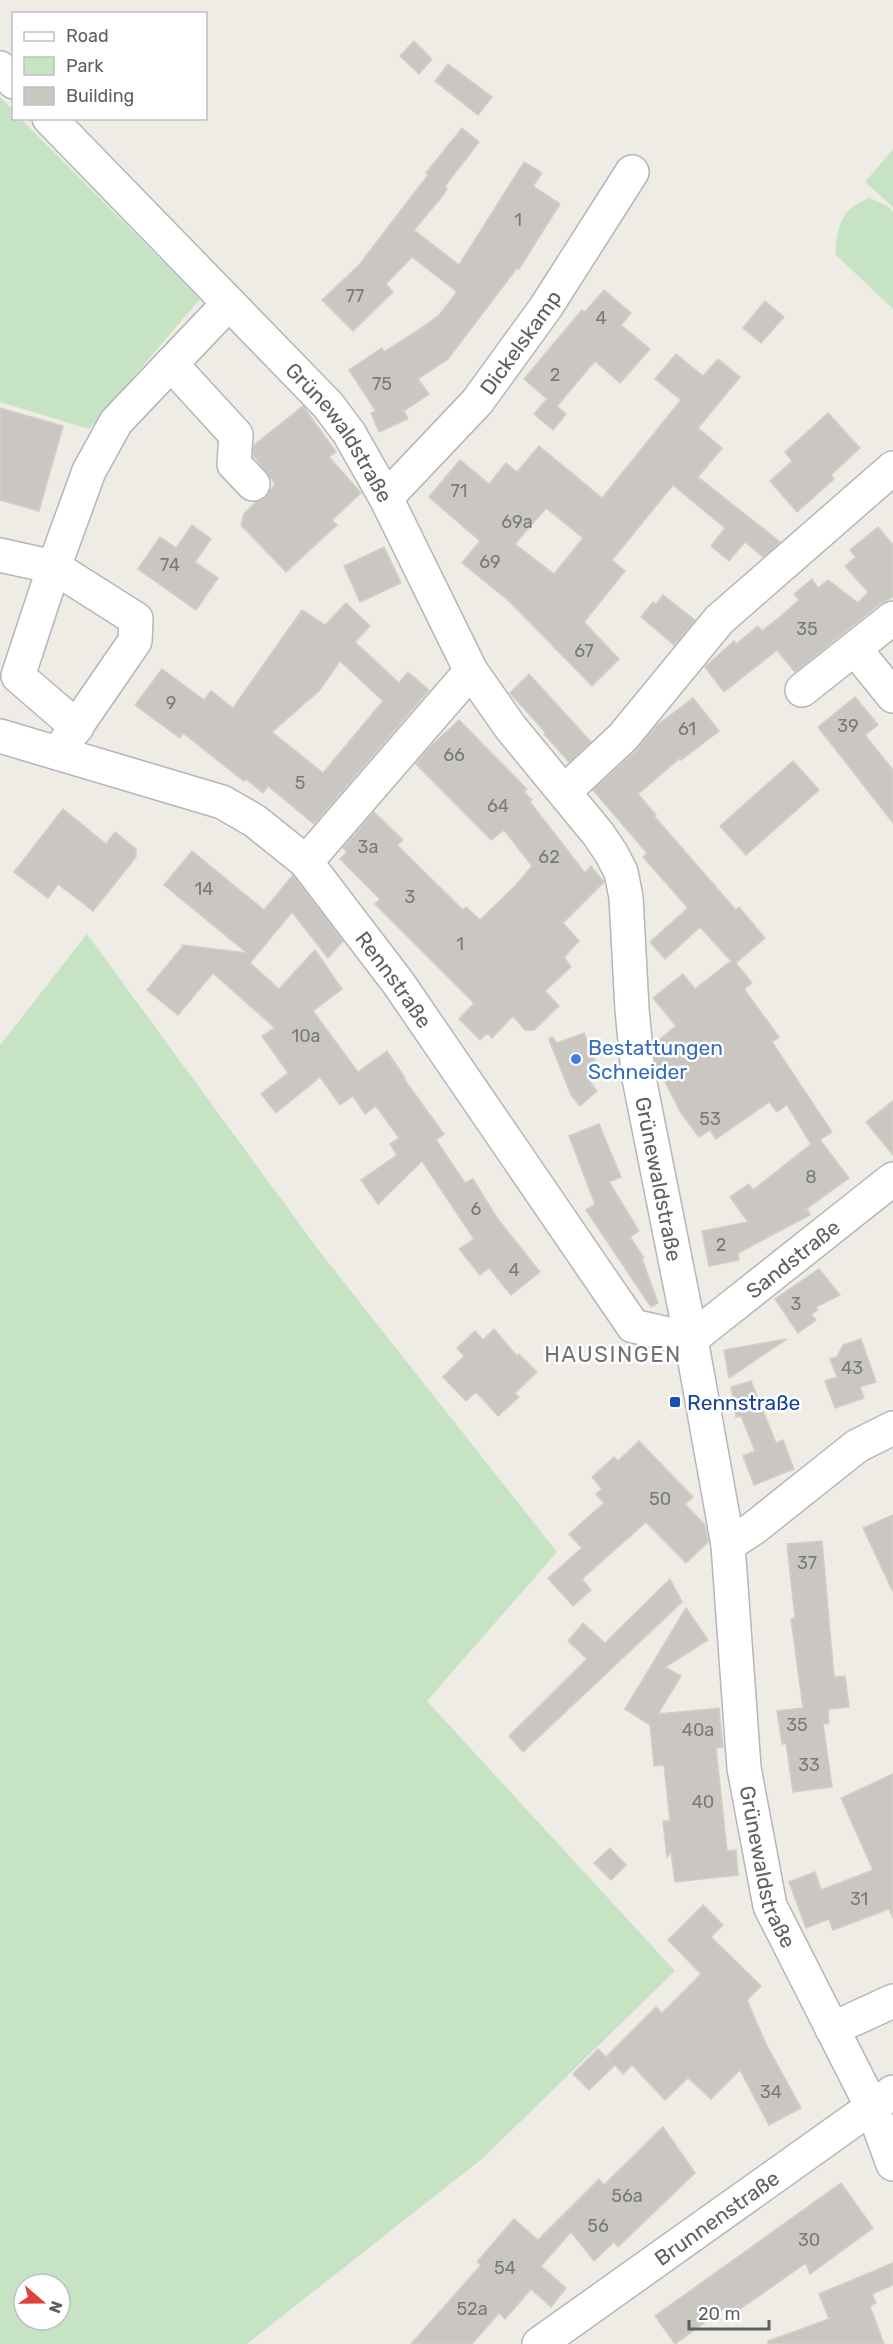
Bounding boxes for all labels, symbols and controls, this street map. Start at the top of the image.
legend [12,12,207,120]
text: Road [66,25,109,47]
text: Park [66,55,104,77]
text: Building [66,85,134,107]
house number: 1 [514,209,522,231]
house number: 77 [346,285,364,307]
street label: Dickelskamp [474,285,566,399]
house number: 4 [595,307,607,329]
street label: Grünewaldstraße [281,357,398,506]
house number: 2 [550,364,560,386]
house number: 75 [372,373,392,395]
house number: 71 [451,480,467,502]
house number: 69a [501,511,533,533]
house number: 69 [479,551,501,573]
house number: 74 [160,554,180,576]
house number: 35 [796,618,818,640]
house number: 67 [574,640,594,662]
house number: 9 [166,692,176,714]
house number: 39 [837,715,859,737]
house number: 61 [678,718,696,740]
house number: 66 [443,744,465,766]
house number: 5 [295,772,305,794]
house number: 64 [487,795,509,817]
house number: 3a [358,836,378,858]
house number: 62 [538,846,560,868]
house number: 14 [195,878,213,900]
house number: 3 [405,886,415,908]
street label: Rennstraße [351,926,438,1032]
house number: 1 [456,933,464,955]
house number: 10a [291,1025,321,1047]
place label: Bestattungen Schneider [588,1035,723,1084]
marker: Bestattungen Schneider [569,1052,583,1066]
street label: Grünewaldstraße [630,1094,688,1263]
house number: 53 [699,1108,721,1130]
house number: 8 [805,1166,817,1188]
house number: 6 [471,1198,482,1220]
street label: Sandstraße [741,1214,844,1303]
house number: 2 [716,1234,726,1256]
house number: 4 [508,1259,520,1281]
house number: 3 [791,1293,801,1315]
district label: HAUSINGEN [544,1341,682,1368]
house number: 43 [841,1357,863,1379]
place label: Rennstraße [687,1390,800,1415]
marker: Rennstraße [668,1395,682,1409]
house number: 50 [649,1488,671,1510]
house number: 37 [797,1552,817,1574]
house number: 35 [786,1714,808,1736]
house number: 40a [682,1719,714,1741]
house number: 33 [798,1754,820,1776]
street label: Grünewaldstraße [735,1784,802,1952]
house number: 40 [692,1791,714,1813]
house number: 31 [850,1888,868,1910]
house number: 34 [760,2081,782,2103]
street label: Brunnenstraße [649,2165,784,2270]
house number: 56a [611,2185,643,2207]
house number: 56 [587,2215,609,2237]
house number: 30 [798,2229,820,2251]
house number: 54 [494,2257,516,2279]
north arrow [12,2272,72,2332]
scale bar [689,2293,768,2331]
text: N [45,2298,67,2316]
house number: 52a [456,2298,488,2320]
text: 20 m [698,2303,740,2325]

